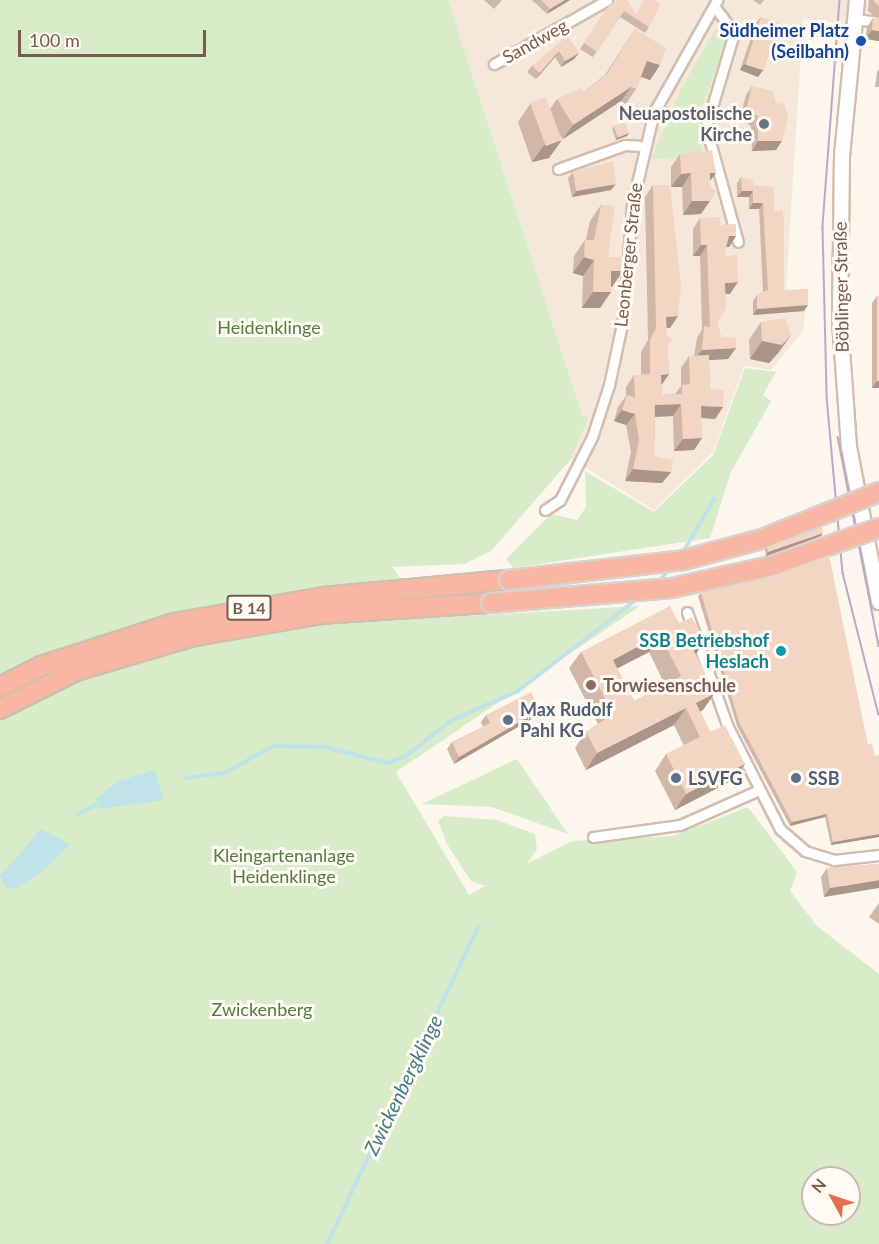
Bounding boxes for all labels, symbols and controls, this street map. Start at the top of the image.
street label: Sandweg [498,14,572,68]
scale bar [21,18,208,56]
place label: Südheimer Platz (Seilbahn) [719,20,849,63]
text: 100 m [29,29,80,51]
marker: Südheimer Platz (Seilbahn) [854,34,868,48]
place label: Neuapostolische Kirche [619,103,752,146]
marker: Neuapostolische Kirche [757,117,771,131]
street label: Leonberger Straße [610,182,646,328]
street label: Böblinger Straße [829,221,853,353]
park label: Heidenklinge [217,316,321,338]
road number: B 14 [226,595,272,621]
place label: SSB Betriebshof Heslach [639,630,769,672]
marker: SSB Betriebshof Heslach [774,644,788,658]
place label: Torwiesenschule [603,674,736,696]
marker: Torwiesenschule [584,678,598,692]
place label: Max Rudolf Pahl KG [520,699,613,742]
marker: Max Rudolf Pahl KG [501,713,515,727]
place label: LSVFG [688,767,743,789]
place label: SSB [808,767,840,789]
marker: LSVFG [669,771,683,785]
marker: SSB [789,771,803,785]
park label: Kleingartenanlage Heidenklinge [213,845,355,888]
park label: Zwickenberg [212,998,312,1020]
water label: Zwickenbergklinge [359,1011,447,1159]
north arrow [801,1166,861,1226]
text: N [807,1175,830,1196]

